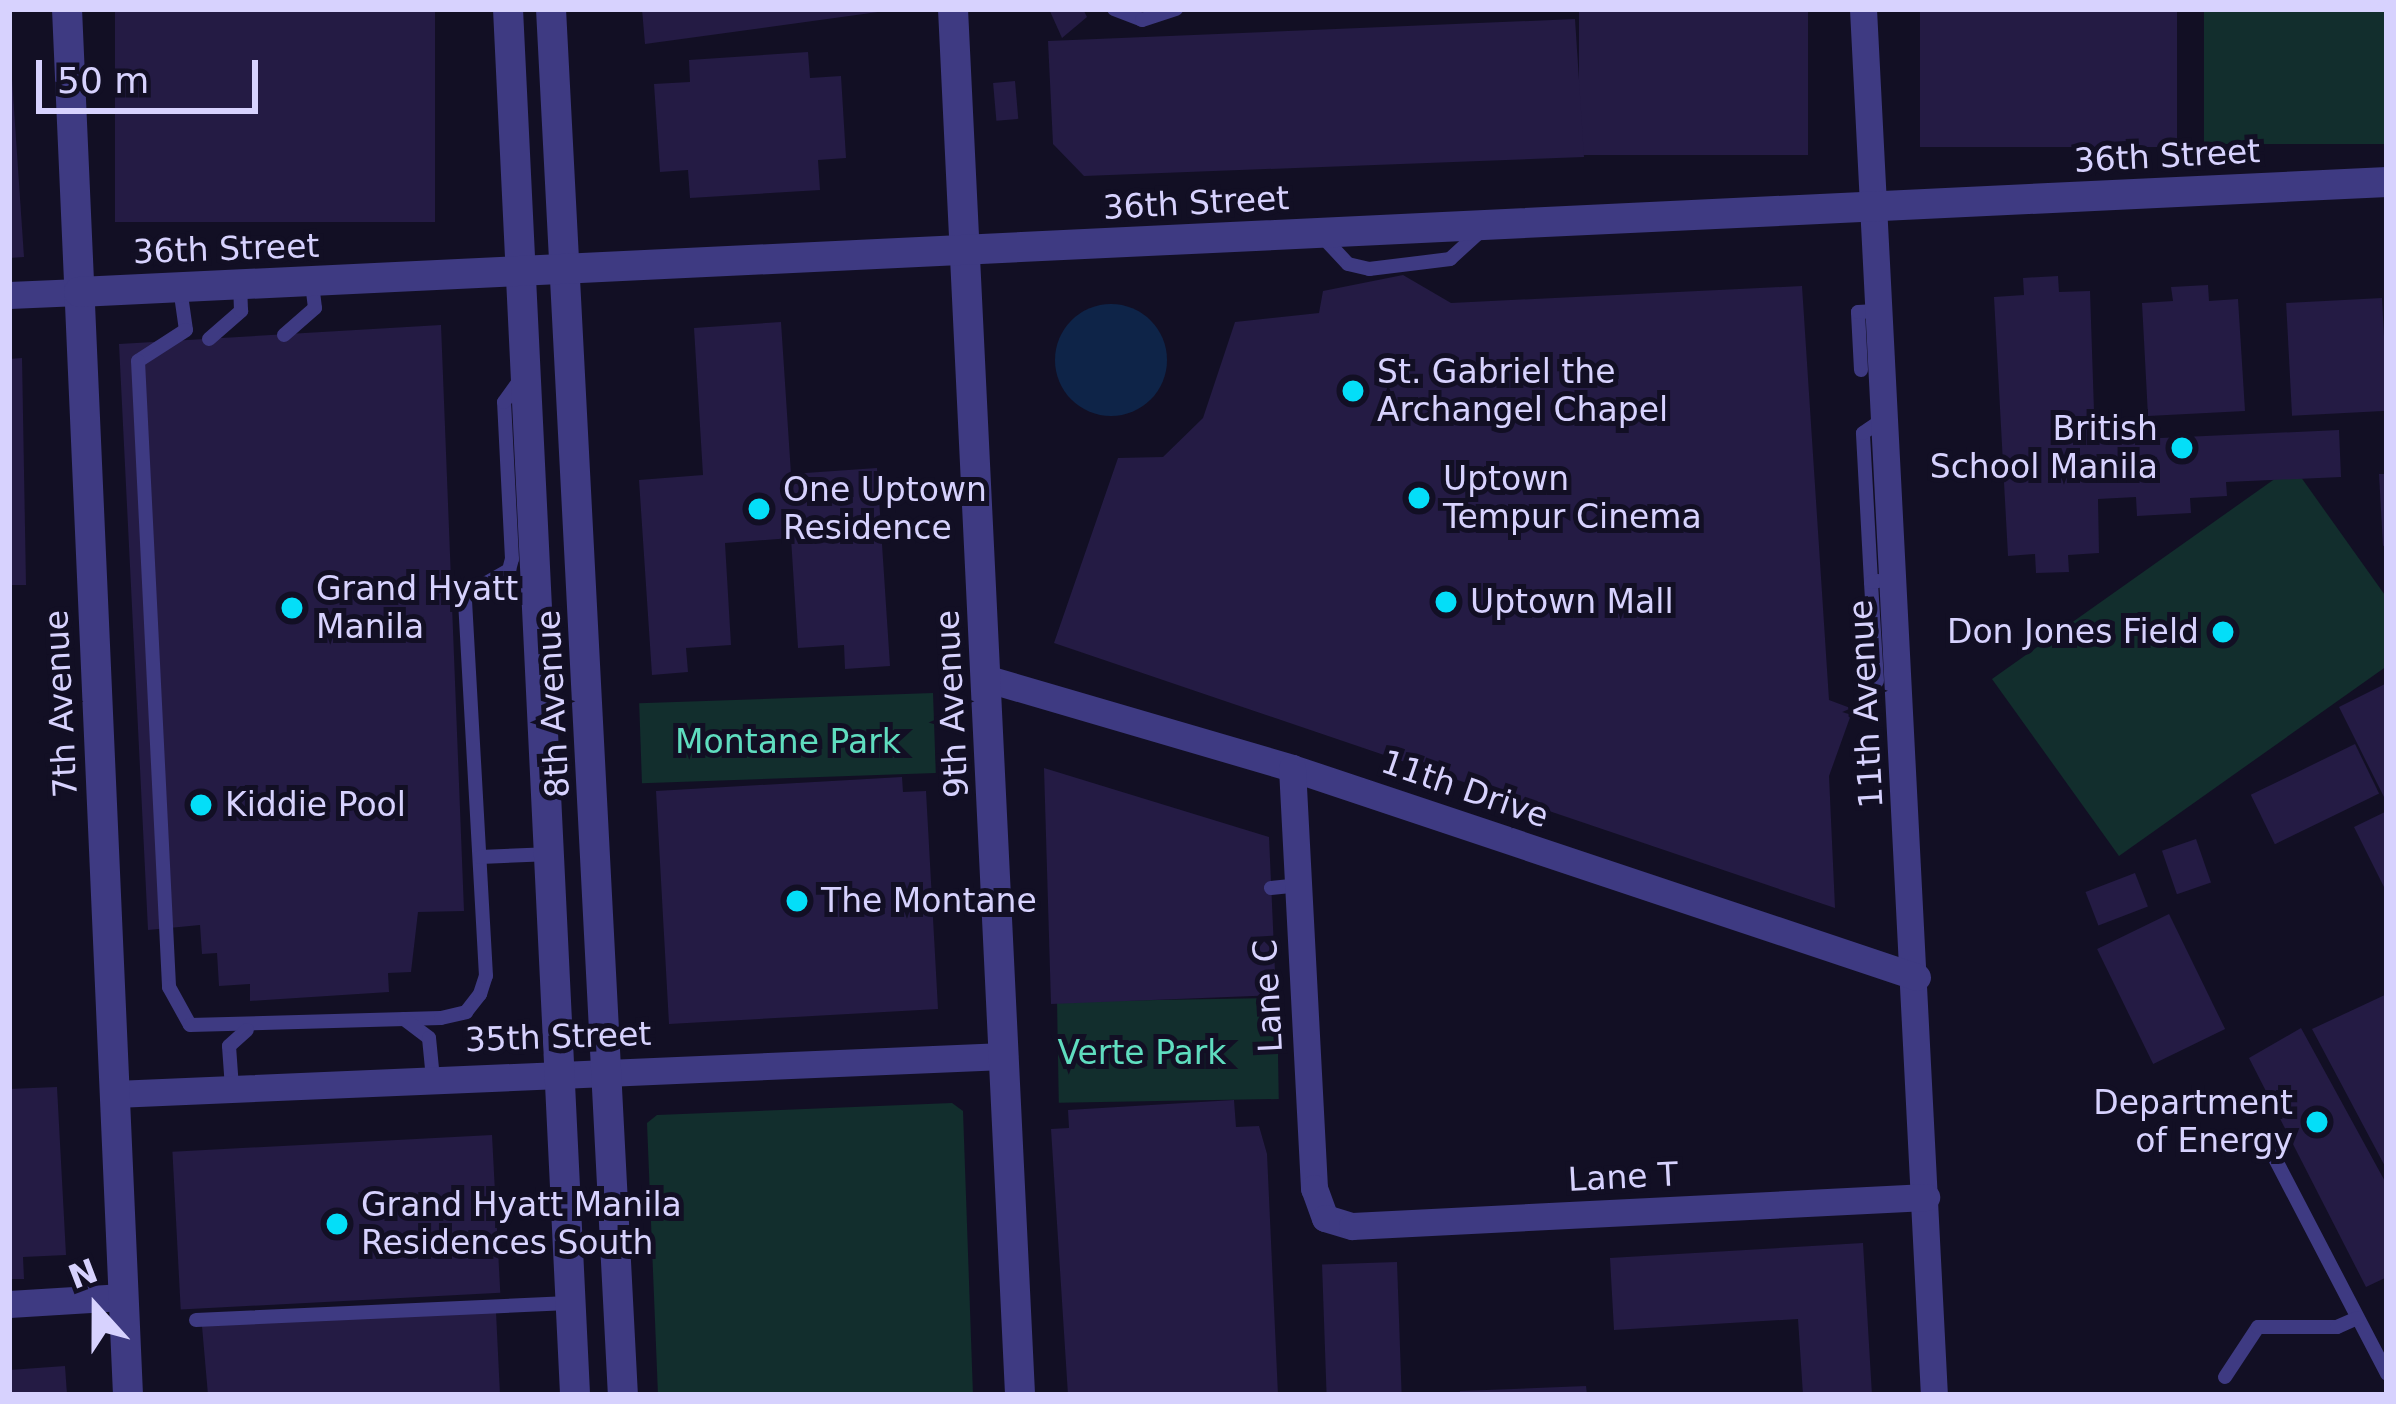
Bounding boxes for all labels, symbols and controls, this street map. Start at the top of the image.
scale bar [42,36,264,110]
text: 50 m [57,60,149,101]
street label: 36th Street [2073,131,2261,181]
street label: 36th Street [1102,178,1290,228]
street label: 36th Street [132,226,320,272]
place label: St. Gabriel the Archangel Chapel [1377,352,1668,430]
marker: St. Gabriel the Archangel Chapel [1340,378,1366,404]
place label: British School Manila [1930,409,2158,487]
marker: British School Manila [2169,435,2195,461]
place label: Uptown Tempur Cinema [1443,459,1702,537]
place label: One Uptown Residence [783,470,987,548]
marker: Uptown Tempur Cinema [1406,485,1432,511]
marker: One Uptown Residence [746,496,772,522]
place label: Grand Hyatt Manila [316,569,518,647]
place label: Uptown Mall [1470,582,1674,622]
marker: Uptown Mall [1433,589,1459,615]
marker: Grand Hyatt Manila [279,595,305,621]
street label: 11th Avenue [1841,599,1891,809]
street label: 7th Avenue [36,609,86,799]
street label: 8th Avenue [528,609,578,799]
street label: 9th Avenue [927,609,977,799]
place label: Don Jones Field [1947,612,2199,652]
marker: Don Jones Field [2210,619,2236,645]
park label: Montane Park [675,722,901,762]
street label: 11th Drive [1376,742,1554,836]
place label: Kiddie Pool [225,785,406,825]
marker: Kiddie Pool [188,792,214,818]
place label: The Montane [821,881,1037,921]
marker: The Montane [784,888,810,914]
street label: Lane C [1245,938,1291,1054]
street label: 35th Street [464,1014,652,1060]
park label: Verte Park [1058,1033,1226,1073]
place label: Department of Energy [2093,1083,2293,1161]
marker: Department of Energy [2304,1109,2330,1135]
street label: Lane T [1567,1154,1679,1200]
place label: Grand Hyatt Manila Residences South [361,1185,682,1263]
marker: Grand Hyatt Manila Residences South [324,1211,350,1237]
north arrow [36,1248,156,1368]
text: N [63,1251,103,1297]

